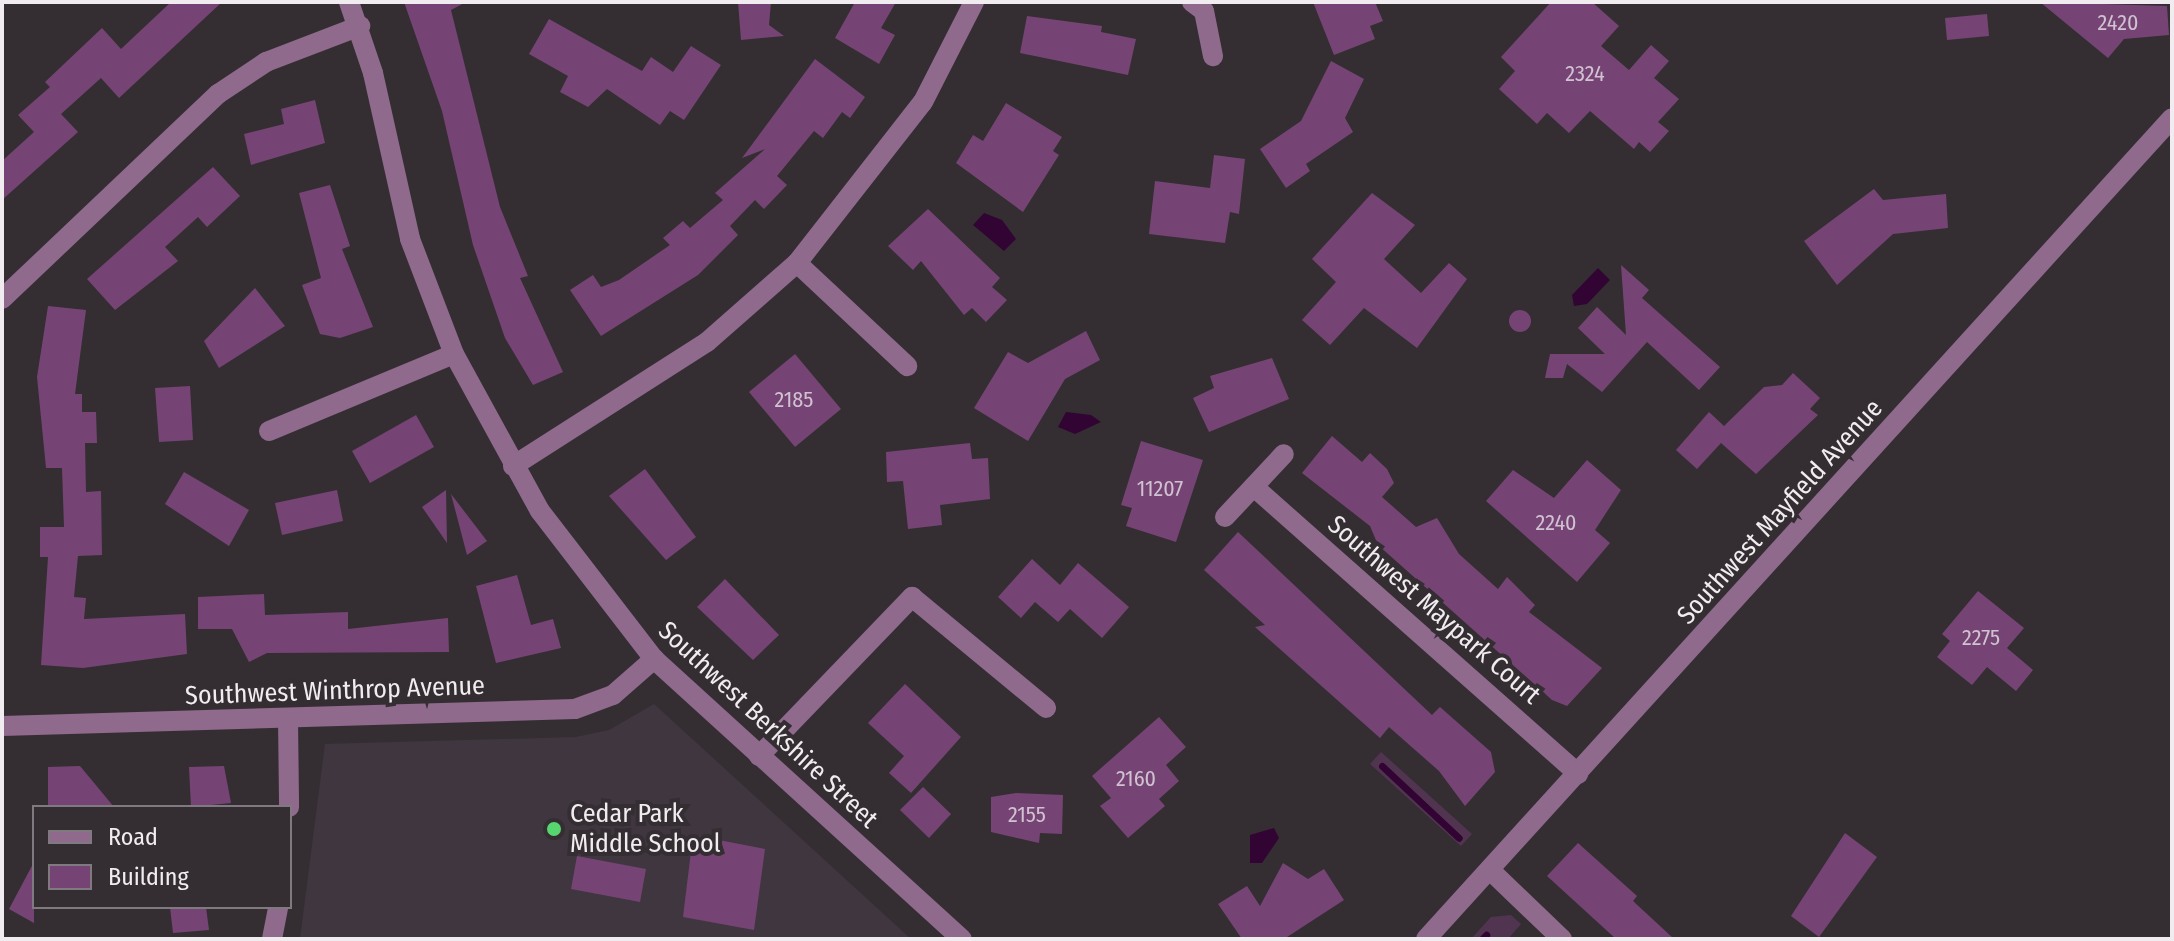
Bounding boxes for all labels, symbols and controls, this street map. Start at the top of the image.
house number: 2420 [2098,10,2138,36]
house number: 2324 [1565,61,1605,87]
house number: 2185 [775,387,813,413]
street label: Southwest Mayfield Avenue [1671,393,1889,631]
house number: 11207 [1137,476,1183,502]
street label: Southwest Maypark Court [1321,509,1547,711]
house number: 2240 [1535,510,1577,536]
street label: Southwest Berkshire Street [652,615,884,835]
house number: 2275 [1962,625,2000,651]
street label: Southwest Winthrop Avenue [185,670,485,712]
house number: 2160 [1116,766,1156,792]
place label: Cedar Park Middle School [570,798,721,860]
house number: 2155 [1008,802,1046,828]
legend [32,805,292,909]
marker: Cedar Park Middle School [545,820,563,838]
text: Road [108,823,158,851]
text: Building [108,863,189,891]

